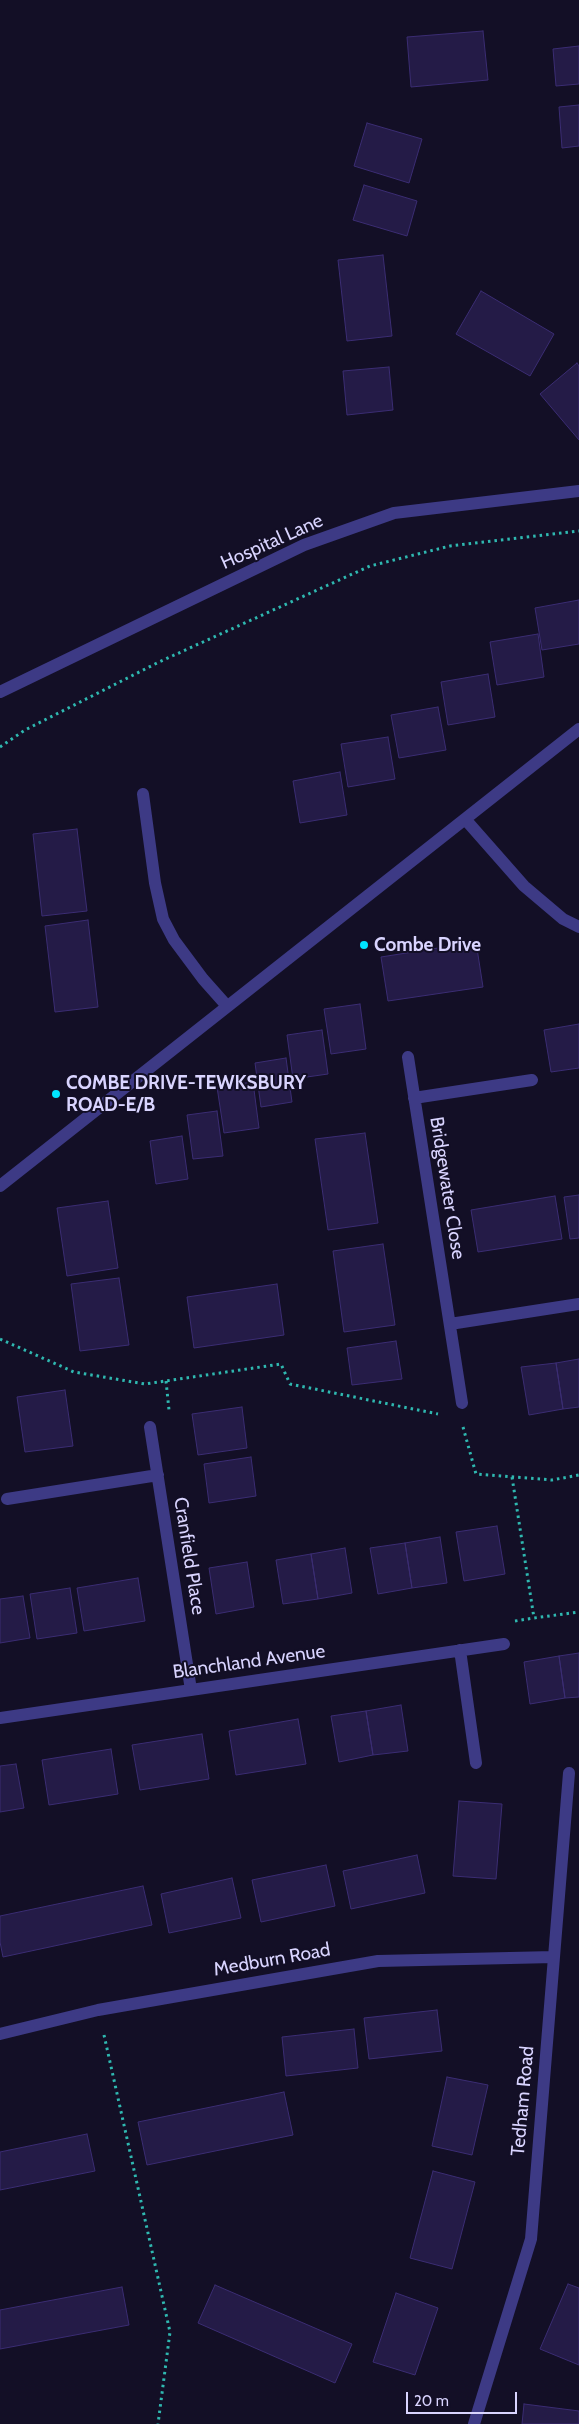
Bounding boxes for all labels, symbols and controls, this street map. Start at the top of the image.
street label: Hospital Lane [217,509,327,575]
place label: Combe Drive [374,934,481,956]
marker: Combe Drive [358,939,370,951]
place label: COMBE DRIVE-TEWKSBURY ROAD-E/B [66,1072,306,1116]
marker: COMBE DRIVE-TEWKSBURY ROAD-E/B [50,1088,62,1100]
street label: Bridgewater Close [424,1115,470,1261]
street label: Cranfield Place [168,1495,210,1617]
street label: Blanchland Avenue [171,1640,327,1684]
street label: Medburn Road [212,1939,332,1981]
street label: Tedham Road [507,2045,539,2157]
scale bar [409,2382,520,2414]
text: 20 m [414,2392,449,2410]

